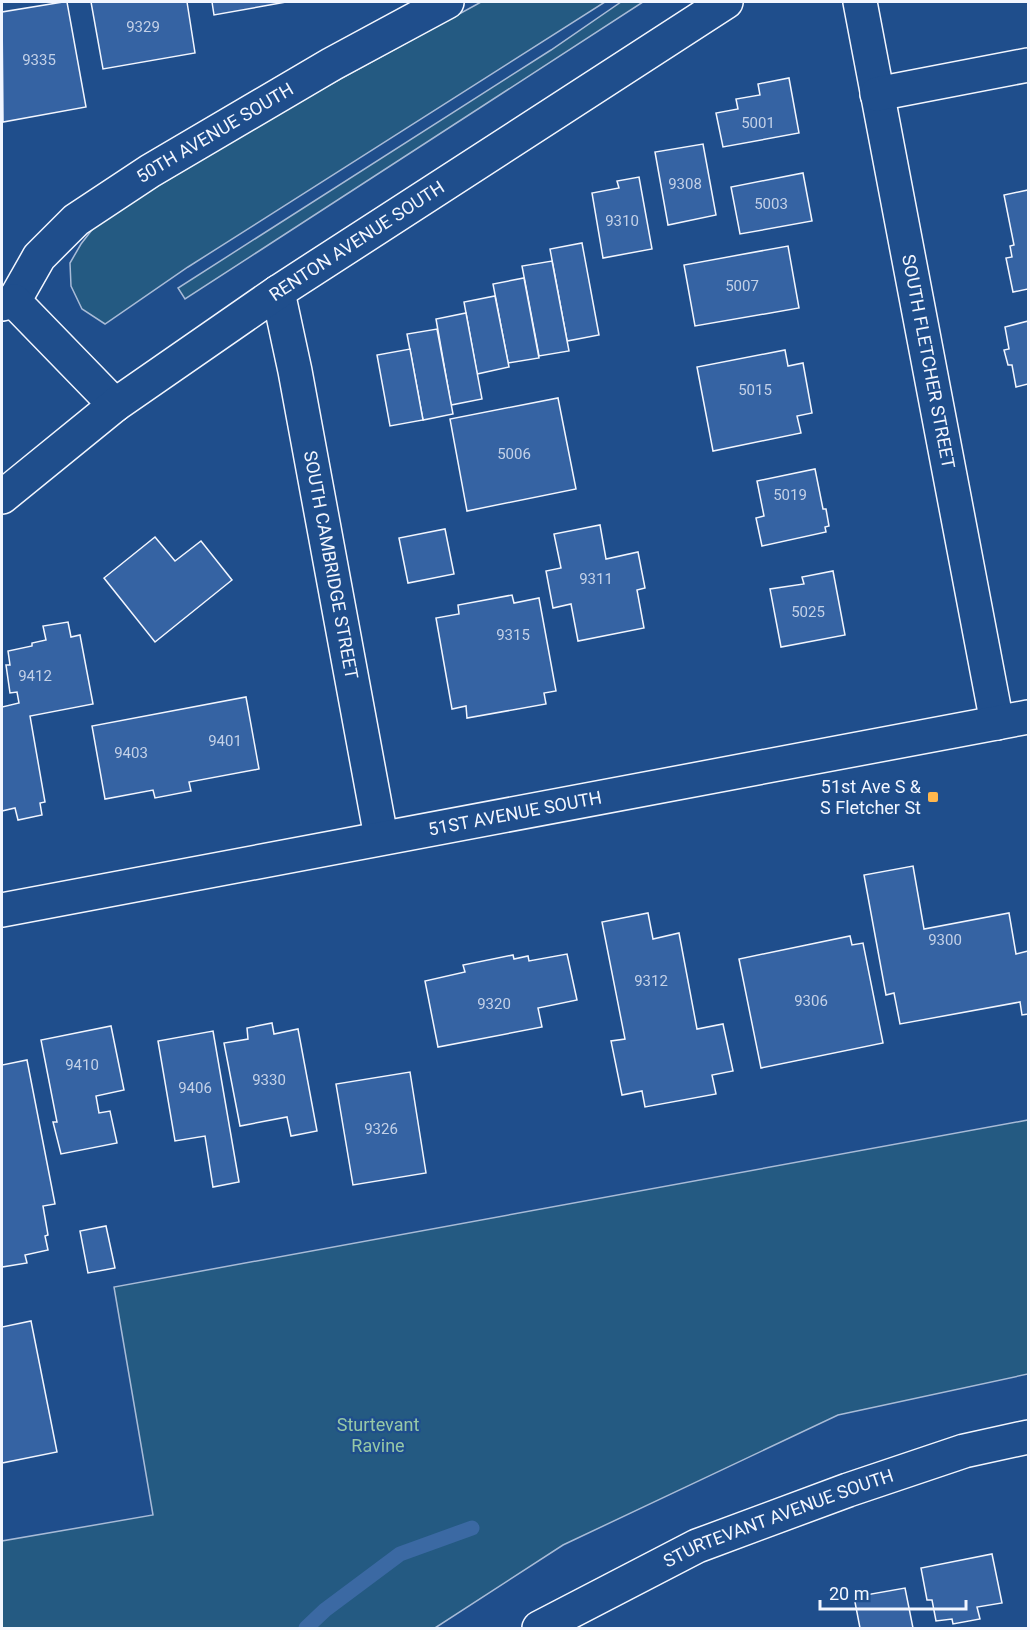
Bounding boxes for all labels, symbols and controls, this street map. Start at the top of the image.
house number: 9329 [126,18,160,36]
house number: 9335 [22,51,56,69]
street label: 50TH AVENUE SOUTH [132,78,297,187]
house number: 5001 [741,114,775,132]
house number: 9308 [668,175,702,193]
street label: RENTON AVENUE SOUTH [265,176,448,305]
house number: 5003 [754,195,788,213]
house number: 9310 [605,212,639,230]
street label: SOUTH FLETCHER STREET [898,253,959,471]
house number: 5007 [725,277,759,295]
house number: 5015 [738,381,772,399]
house number: 5006 [497,445,531,463]
street label: SOUTH CAMBRIDGE STREET [300,449,363,681]
house number: 5019 [773,486,807,504]
house number: 9311 [579,570,613,588]
house number: 5025 [791,603,825,621]
house number: 9315 [496,626,530,644]
house number: 9412 [18,667,52,685]
house number: 9401 [208,732,242,750]
house number: 9403 [114,744,148,762]
place label: 51st Ave S & S Fletcher St [820,776,922,818]
street label: 51ST AVENUE SOUTH [426,786,603,840]
marker: 51st Ave S & S Fletcher St [926,790,940,804]
house number: 9300 [928,931,962,949]
house number: 9312 [634,972,668,990]
house number: 9306 [794,992,828,1010]
house number: 9320 [477,995,511,1013]
house number: 9410 [65,1056,99,1074]
house number: 9330 [252,1071,286,1089]
house number: 9406 [178,1079,212,1097]
house number: 9326 [364,1120,398,1138]
park label: Sturtevant Ravine [337,1414,419,1456]
street label: STURTEVANT AVENUE SOUTH [660,1464,896,1572]
scale bar [820,1573,966,1611]
text: 20 m [829,1583,869,1604]

